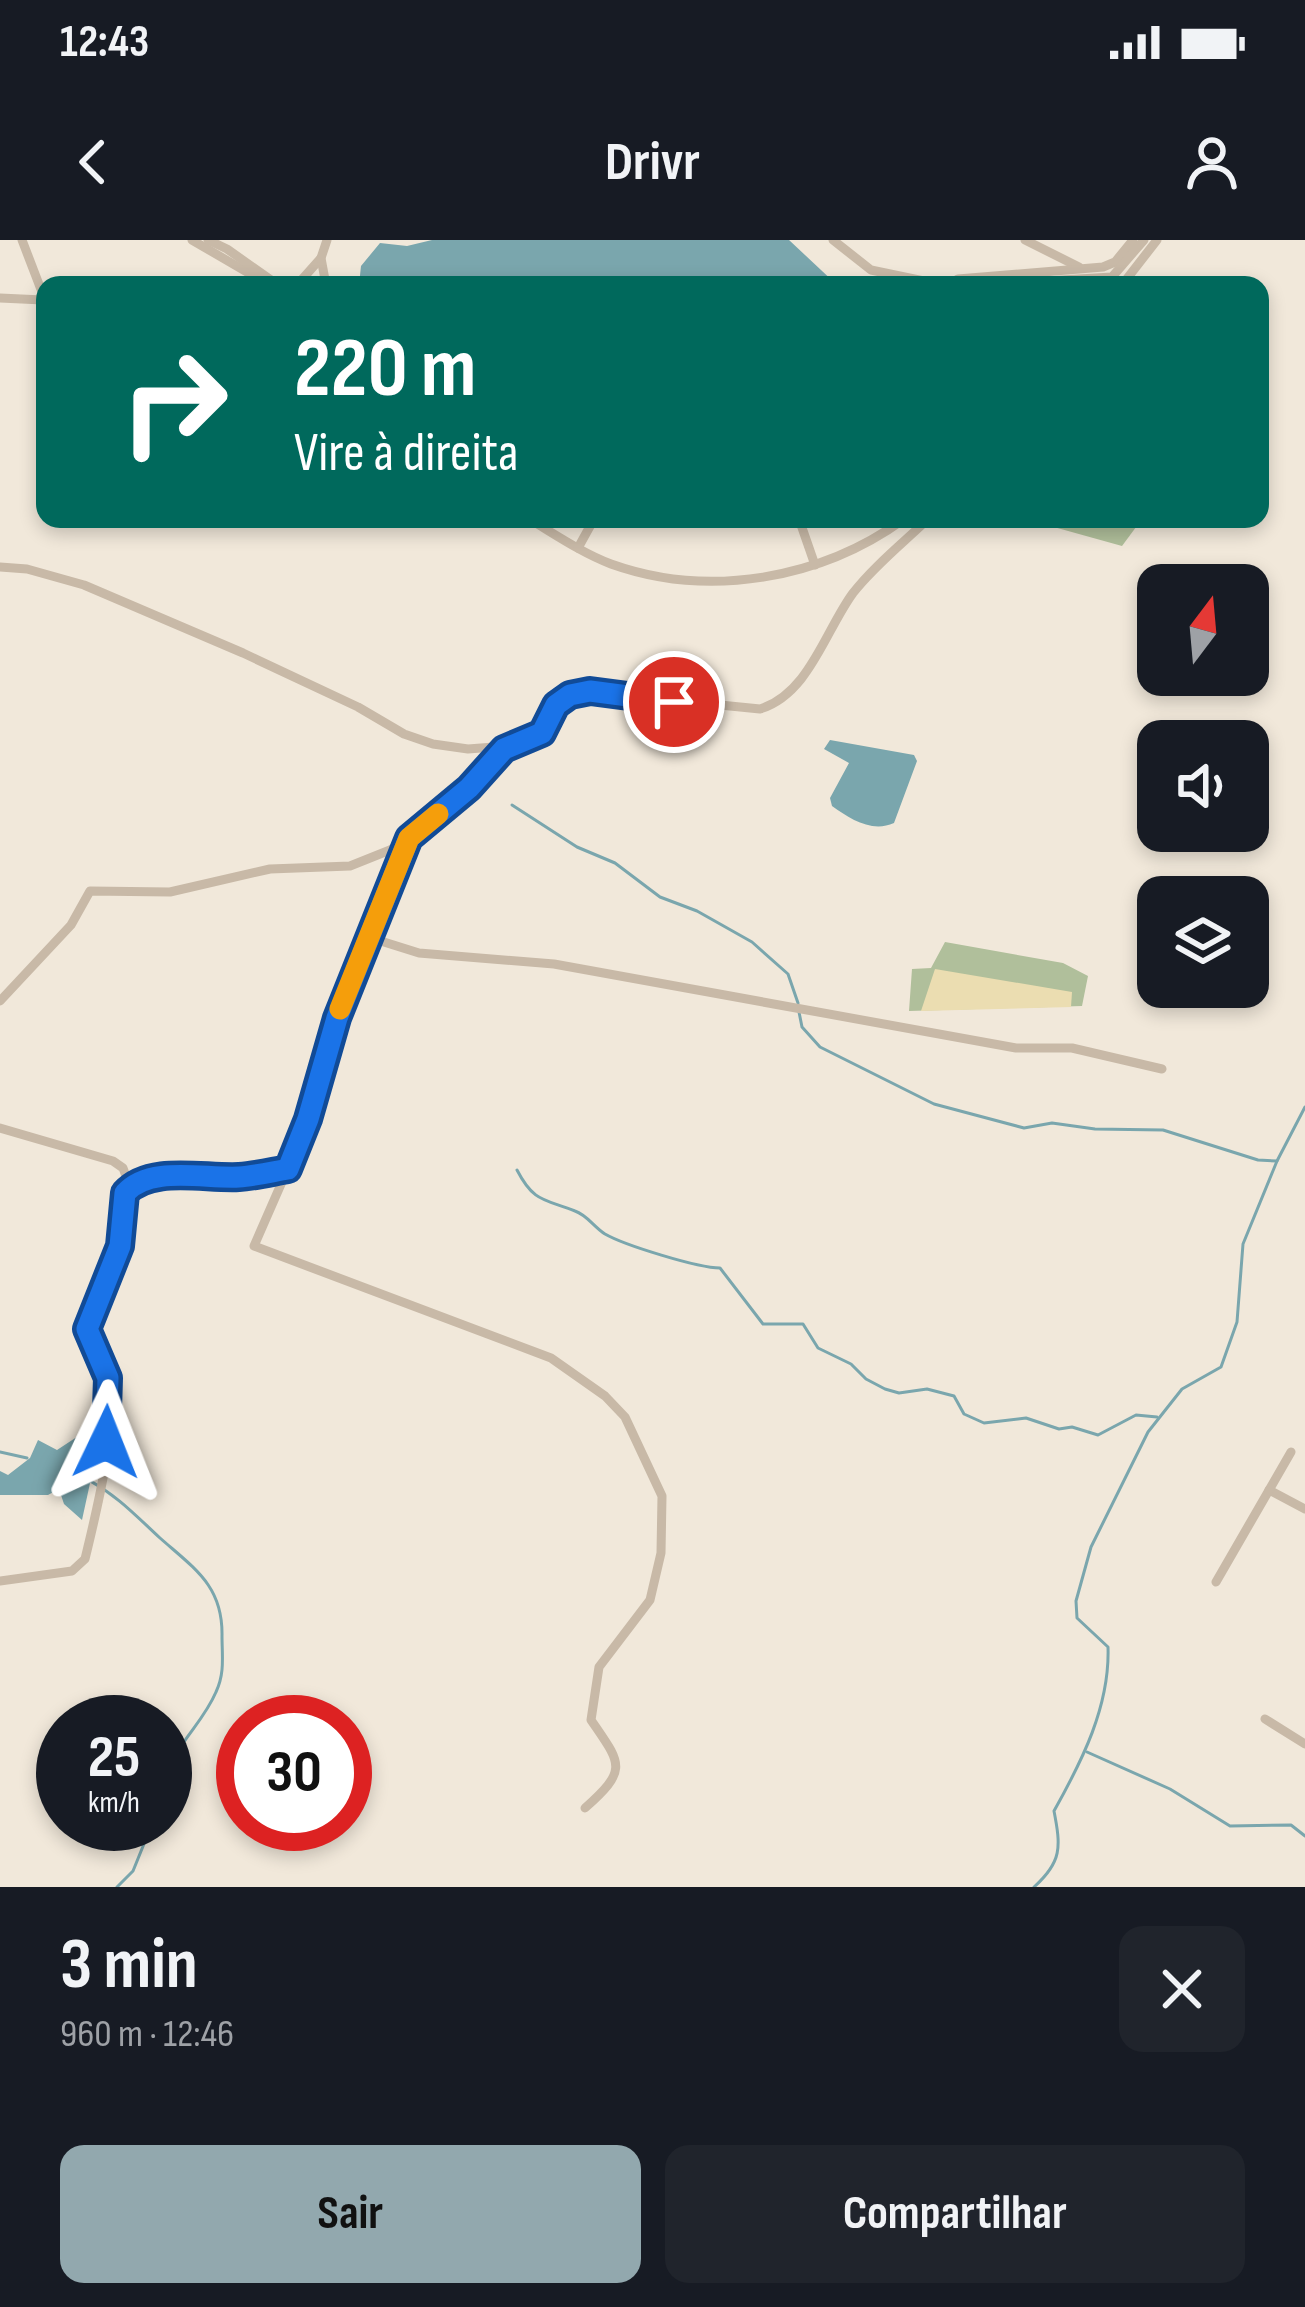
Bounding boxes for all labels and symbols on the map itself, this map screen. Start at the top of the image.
north arrow [1137,564,1269,696]
pin [623,651,725,753]
position arrow [43,1379,169,1505]
speed limit sign: 30 [216,1695,372,1851]

